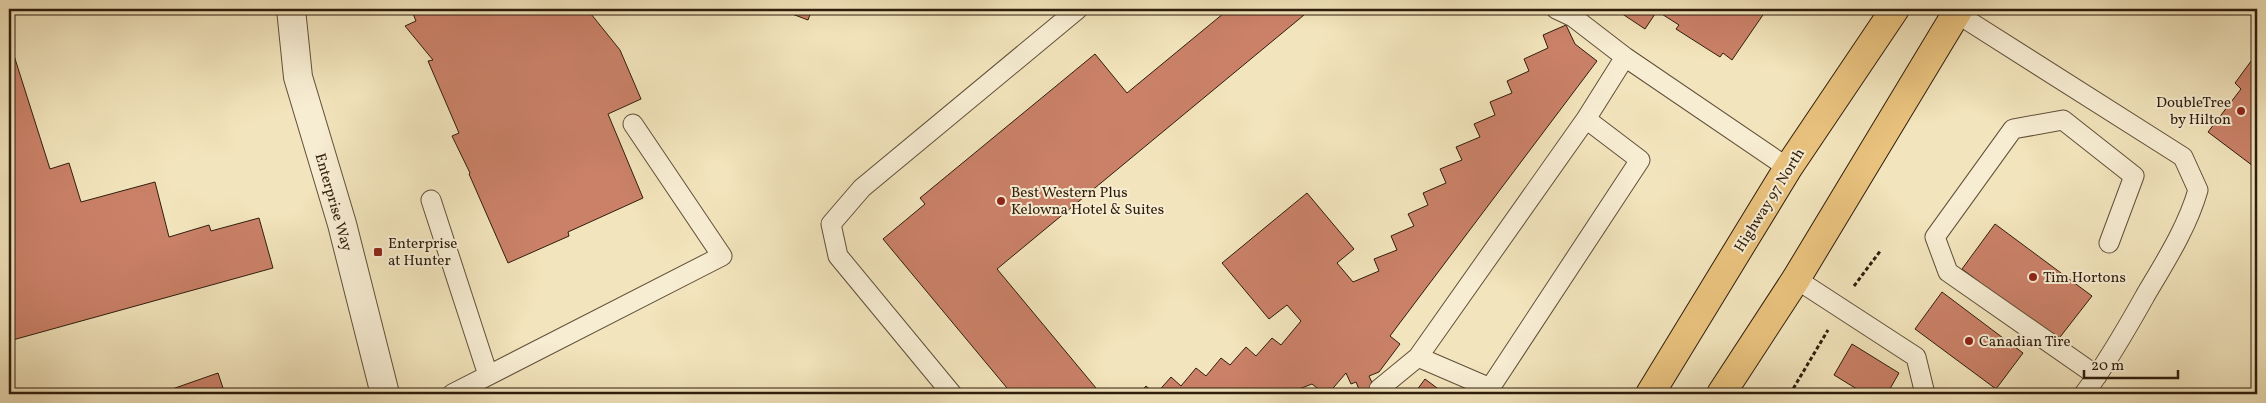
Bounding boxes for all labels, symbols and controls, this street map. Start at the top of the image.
place label: DoubleTree by Hilton [2156,93,2231,131]
marker: DoubleTree by Hilton [2235,105,2247,117]
street label: Highway 97 North [1730,145,1811,257]
street label: Enterprise Way [309,151,357,254]
place label: Best Western Plus Kelowna Hotel & Suites [1011,183,1164,221]
marker: Best Western Plus Kelowna Hotel & Suites [995,195,1007,207]
place label: Enterprise at Hunter [388,234,457,272]
marker: Enterprise at Hunter [372,246,384,258]
place label: Tim Hortons [2043,268,2126,289]
marker: Tim Hortons [2027,271,2039,283]
place label: Canadian Tire [1979,332,2071,353]
marker: Canadian Tire [1963,335,1975,347]
scale bar [2084,348,2177,380]
text: 20 m [2091,356,2124,377]

